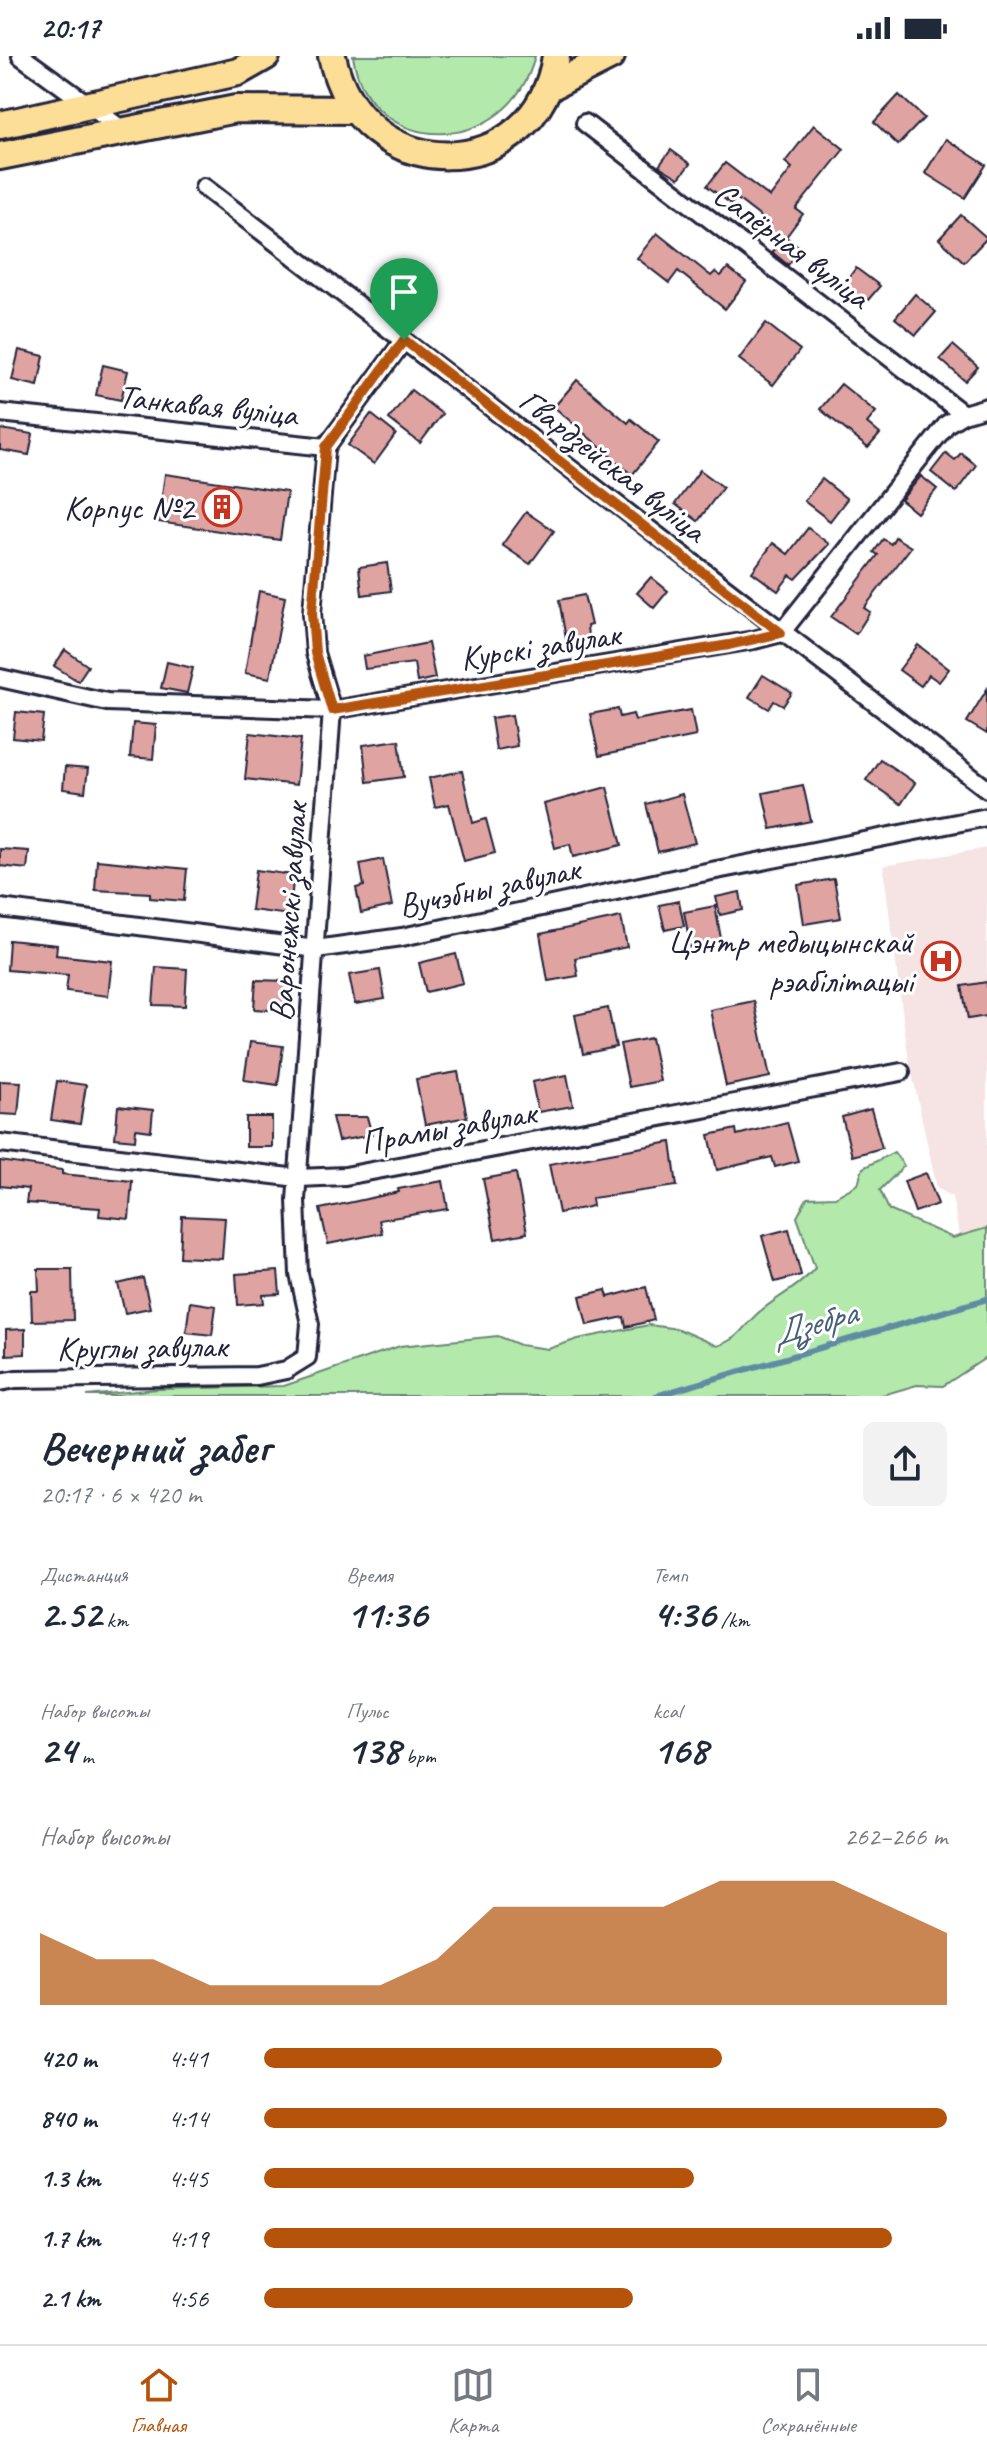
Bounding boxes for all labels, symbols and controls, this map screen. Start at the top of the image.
text: 20:17 [40,9,100,47]
street label: Сапёрная вуліца [705,172,881,319]
pin [370,258,438,340]
icon: arrive [382,270,426,314]
street label: Танкавая вуліца [116,374,302,436]
street label: Гвардзейская вуліца [511,379,717,553]
place label: Корпус №2 [64,486,197,529]
building icon: Корпус №2 [201,486,243,528]
street label: Курскі завулак [457,612,626,680]
street label: Варонежскі завулак [259,798,317,1023]
street label: Вучэбны завулак [395,846,587,927]
place label: Цэнтр медыцынскай рэабілітацыі [668,920,917,1002]
hospital icon: Цэнтр медыцынскай рэабілітацыі [920,940,962,982]
street label: Прамы завулак [357,1090,542,1164]
water label: Дзебра [766,1288,865,1357]
street label: Круглы завулак [56,1324,231,1370]
text: Вечерний забег [40,1420,270,1475]
button: share [863,1422,947,1506]
text: 20:17 · 6 × 420 m [40,1478,201,1511]
text: Дистанция [40,1561,128,1589]
text: Время [346,1561,393,1589]
text: Темп [653,1561,688,1589]
text: 2.52 [40,1589,101,1639]
text: 11:36 [346,1589,427,1639]
text: 4:36 [653,1589,715,1639]
text: km [101,1606,128,1634]
text: /km [715,1606,750,1634]
text: Набор высоты [40,1697,149,1725]
text: Пульс [346,1697,389,1725]
text: kcal [653,1697,682,1725]
text: 24 [40,1725,76,1775]
text: 138 [346,1725,400,1775]
text: 168 [653,1725,708,1775]
text: m [76,1742,94,1770]
text: bpm [400,1742,436,1770]
text: Набор высоты [40,1820,169,1853]
text: 262–266 m [844,1820,947,1853]
text: 420 m [40,2042,96,2075]
text: 4:41 [168,2042,208,2075]
text: 840 m [40,2102,96,2135]
text: 4:14 [168,2102,208,2135]
text: 1.3 km [40,2162,100,2195]
text: 4:45 [168,2162,208,2195]
text: 1.7 km [40,2222,100,2255]
text: 4:19 [168,2222,208,2255]
text: 2.1 km [40,2282,100,2315]
text: 4:56 [168,2282,208,2315]
tab: Главная [131,2363,186,2439]
tab: Карта [448,2363,498,2439]
tab: Сохранённые [760,2363,856,2439]

